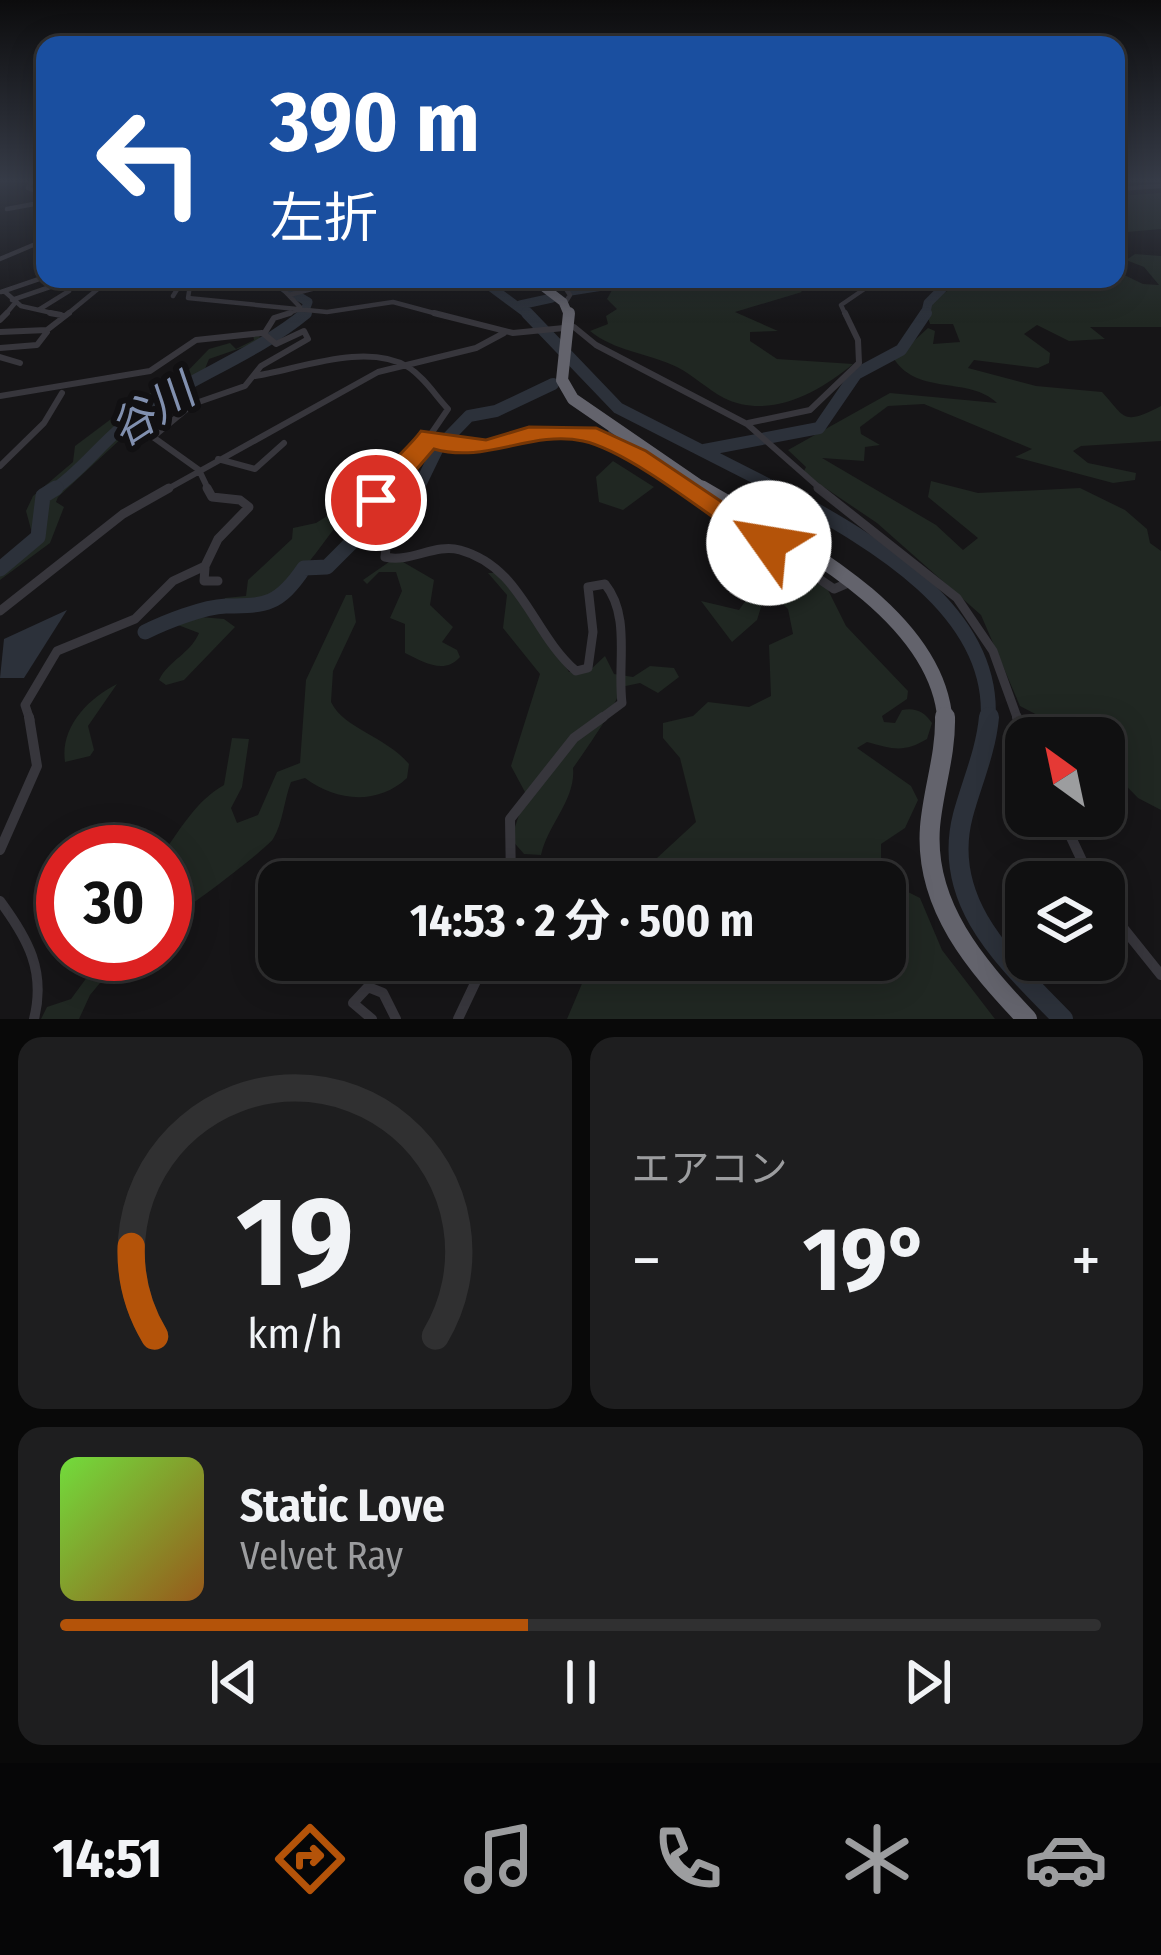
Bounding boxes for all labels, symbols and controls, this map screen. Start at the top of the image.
text: 390 m [270,72,480,173]
icon: left [72,84,228,240]
text: 左折 [270,187,378,251]
water label: 谷川 [100,362,208,458]
pin [325,449,427,551]
icon: arrive [343,467,409,533]
position arrow [706,480,832,606]
north arrow [1005,717,1125,837]
map controls [1005,717,1125,981]
speed limit sign: 30 [36,825,192,981]
button: layers [1005,861,1125,981]
text: 14:53 · 2 分 · 500 m [410,894,754,948]
text: エアコン [632,1146,788,1192]
text: 19 [236,1168,353,1318]
text: 19° [803,1206,929,1314]
text: − [632,1221,661,1300]
text: + [1071,1221,1101,1300]
text: km/h [247,1308,343,1359]
text: Static Love [240,1479,445,1533]
text: Velvet Ray [240,1533,403,1579]
icon: previous [201,1649,267,1715]
icon: pause [548,1649,614,1715]
icon: next [895,1649,961,1715]
icon: directions [268,1817,352,1901]
icon: music [457,1817,541,1901]
icon: phone [646,1817,730,1901]
icon: climate [835,1817,919,1901]
icon: car [1024,1817,1108,1901]
text: 14:51 [53,1827,162,1891]

